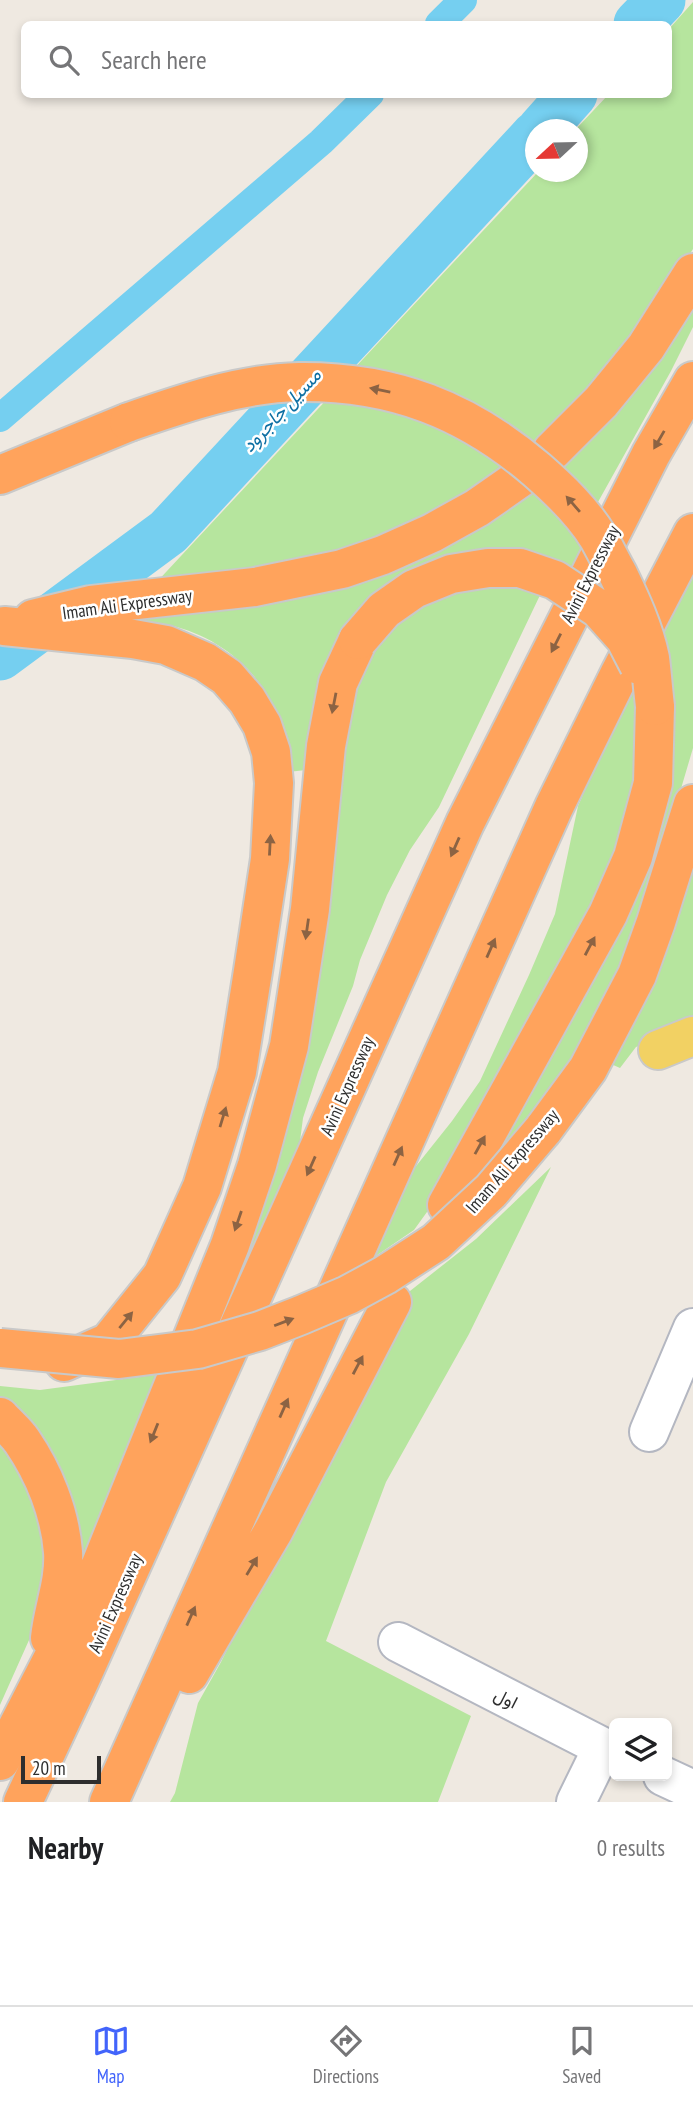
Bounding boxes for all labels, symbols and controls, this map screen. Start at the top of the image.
search box [21,21,672,98]
icon: search [45,41,83,79]
text: Search here [101,43,207,76]
north arrow [525,119,588,182]
water label: مسیل جاجرود [236,363,326,457]
one-way arrow [369,385,391,396]
one-way arrow [653,430,665,450]
one-way arrow [565,495,581,513]
street label: Avini Expressway [556,521,625,627]
street label: Imam Ali Expressway [61,583,194,624]
one-way arrow [550,633,561,653]
one-way arrow [329,692,340,714]
one-way arrow [265,834,276,856]
one-way arrow [449,837,461,857]
one-way arrow [301,918,312,940]
one-way arrow [585,936,596,956]
one-way arrow [486,938,497,959]
street label: Avini Expressway [315,1032,379,1139]
street label: Imam Ali Expressway [460,1104,564,1218]
one-way arrow [219,1106,229,1127]
one-way arrow [474,1135,486,1155]
one-way arrow [392,1146,404,1166]
one-way arrow [306,1156,317,1176]
one-way arrow [232,1211,243,1232]
one-way arrow [118,1311,134,1329]
one-way arrow [273,1316,294,1327]
one-way arrow [352,1354,364,1374]
one-way arrow [278,1398,290,1418]
one-way arrow [149,1422,160,1443]
street label: Avini Expressway [83,1549,147,1656]
one-way arrow [246,1556,259,1575]
one-way arrow [185,1606,197,1626]
street label: اول [490,1682,522,1714]
map controls [609,1718,672,1781]
button: layers [609,1718,672,1781]
scale bar [21,1753,102,1785]
text: 20 m [32,1756,66,1780]
text: Nearby [28,1828,103,1867]
text: 0 results [597,1833,665,1862]
tab: Map [92,2022,130,2088]
tab: Directions [313,2022,379,2088]
tab: Saved [562,2022,601,2088]

